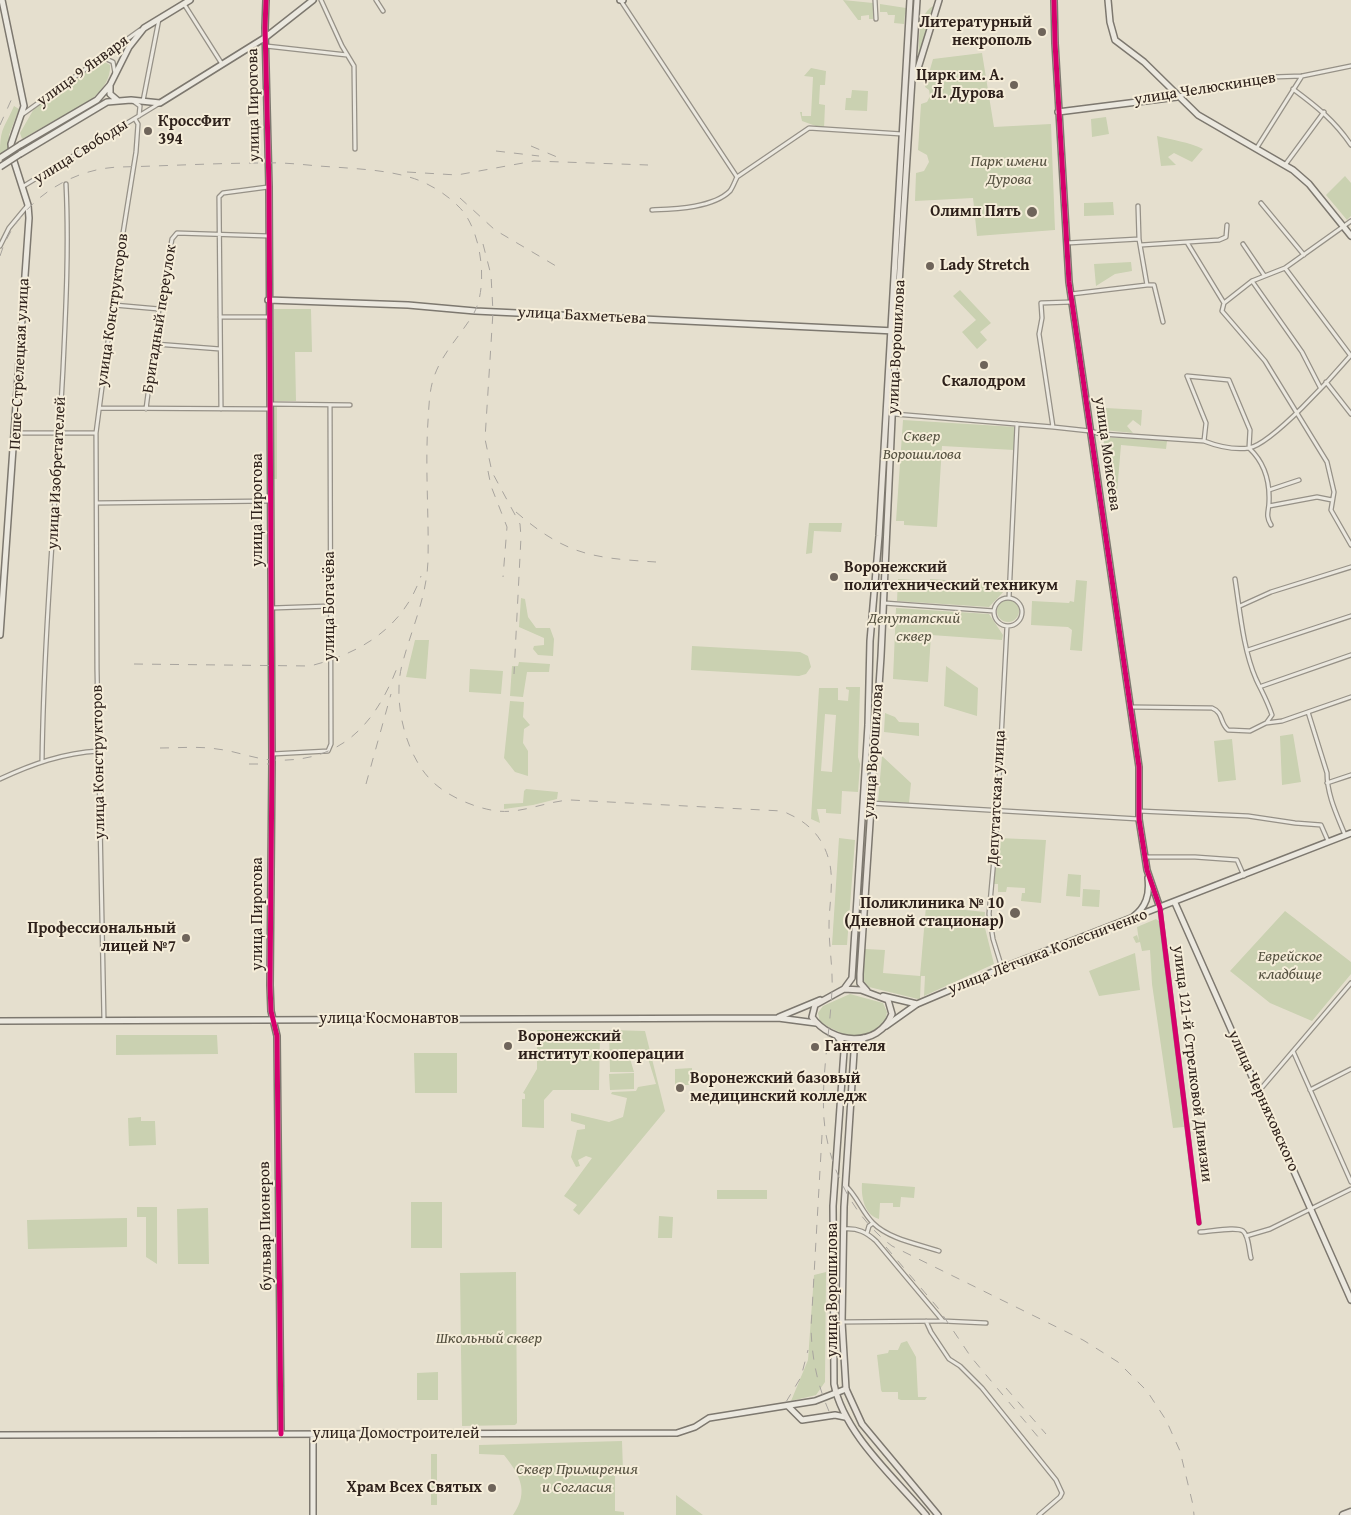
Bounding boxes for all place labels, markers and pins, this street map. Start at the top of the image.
place label: Литературный некрополь [919,13,1032,51]
marker: Литературный некрополь [1036,26,1048,38]
place label: Цирк им. А. Л. Дурова [916,66,1004,104]
marker: Цирк им. А. Л. Дурова [1008,79,1020,91]
place label: КроссФит 394 [158,112,231,150]
marker: КроссФит 394 [142,125,154,137]
place label: Олимп Пять [930,202,1021,222]
marker: Олимп Пять [1025,205,1039,219]
place label: Lady Stretch [940,256,1030,276]
marker: Lady Stretch [924,260,936,272]
marker: Скалодром [978,359,990,371]
place label: Скалодром [942,372,1026,392]
place label: Воронежский политехнический техникум [844,558,1058,596]
marker: Воронежский политехнический техникум [828,571,840,583]
place label: Поликлиника № 10 (Дневной стационар) [844,894,1004,932]
marker: Поликлиника № 10 (Дневной стационар) [1008,906,1022,920]
place label: Профессиональный лицей №7 [27,919,176,957]
marker: Профессиональный лицей №7 [180,932,192,944]
place label: Воронежский институт кооперации [518,1027,684,1065]
place label: Гантеля [825,1037,886,1057]
marker: Воронежский институт кооперации [502,1040,514,1052]
marker: Гантеля [809,1041,821,1053]
place label: Воронежский базовый медицинский колледж [690,1069,867,1107]
marker: Воронежский базовый медицинский колледж [674,1082,686,1094]
place label: Храм Всех Святых [346,1478,482,1498]
marker: Храм Всех Святых [486,1482,498,1494]

